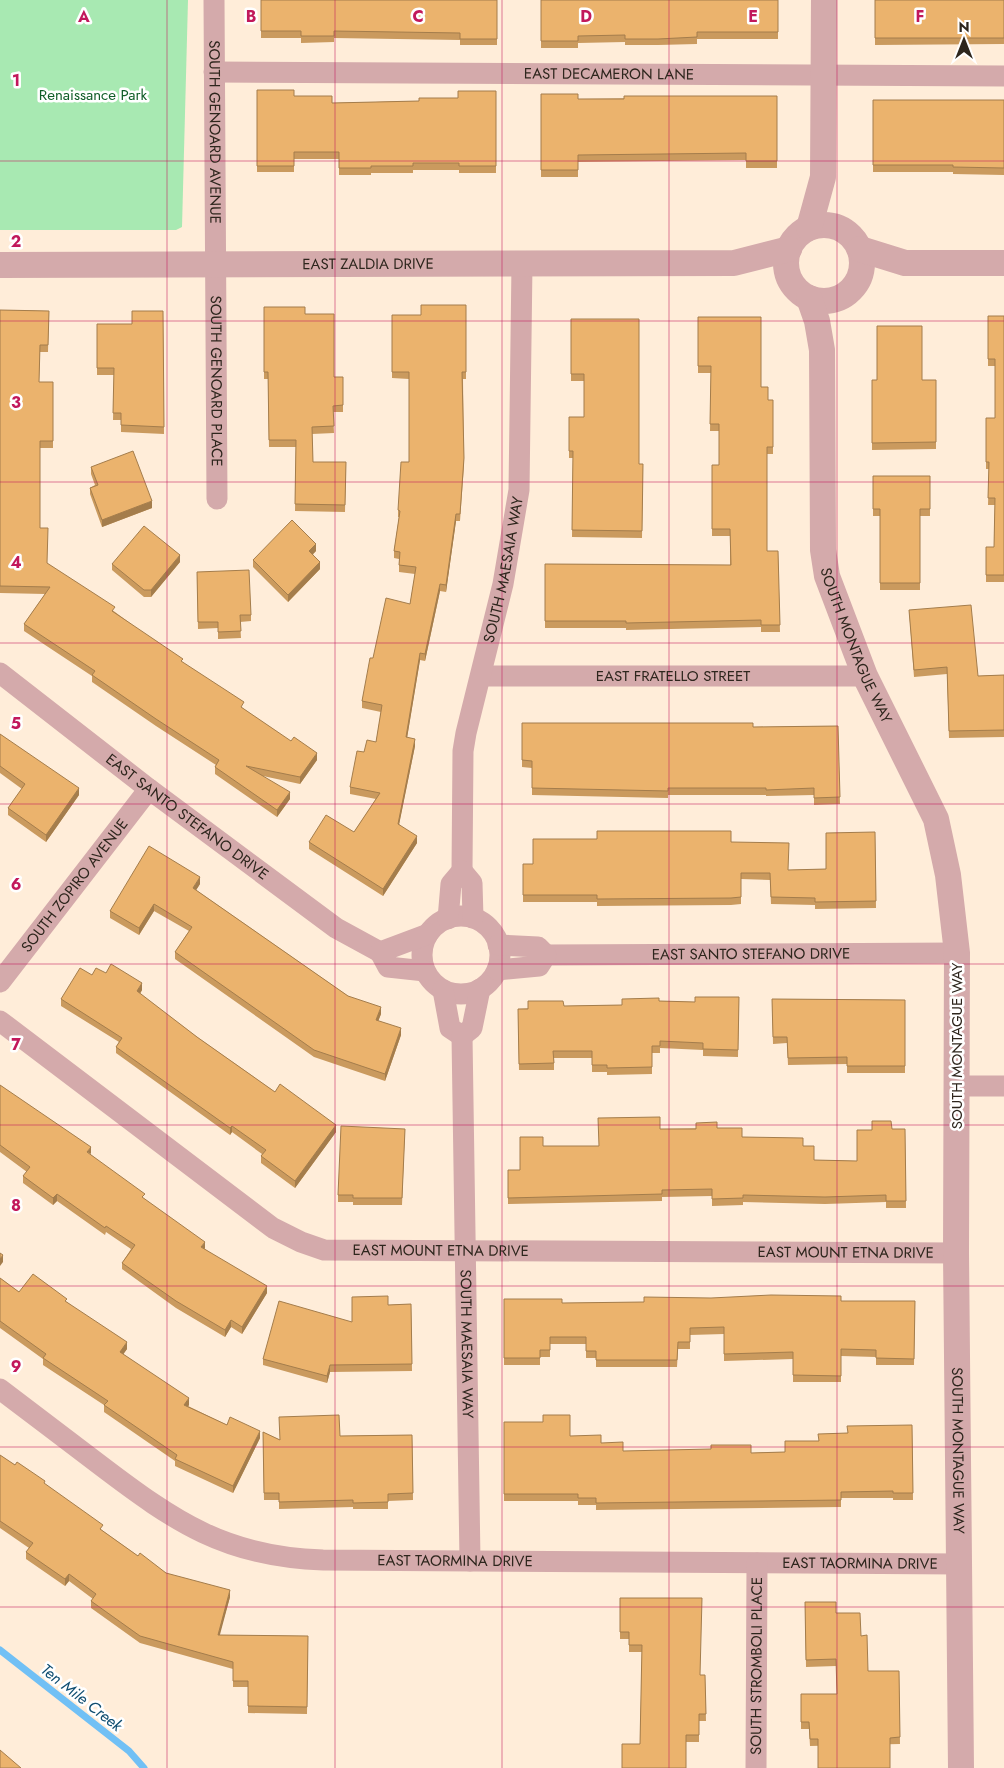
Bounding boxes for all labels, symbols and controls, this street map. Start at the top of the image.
text: A [77,5,90,28]
text: B [246,5,256,28]
text: C [412,5,424,28]
text: D [580,5,592,28]
text: E [748,5,758,28]
text: F [916,5,924,28]
north arrow [939,15,989,65]
text: N [958,17,970,37]
street label: SOUTH GENOARD AVENUE [203,40,226,224]
street label: EAST DECAMERON LANE [524,63,694,85]
text: 1 [12,69,20,92]
park label: Renaissance Park [39,84,148,106]
text: 2 [11,230,21,253]
street label: EAST ZALDIA DRIVE [302,253,434,275]
street label: SOUTH GENOARD PLACE [205,295,228,467]
text: 3 [11,391,21,414]
street label: SOUTH MAESAIA WAY [478,494,529,645]
text: 4 [10,551,22,574]
street label: SOUTH MONTAGUE WAY [815,566,898,727]
street label: EAST FRATELLO STREET [596,665,750,687]
text: 5 [11,712,21,735]
street label: EAST SANTO STEFANO DRIVE [101,748,273,885]
street label: SOUTH ZOPIRO AVENUE [16,814,133,957]
text: 6 [11,873,21,896]
street label: EAST SANTO STEFANO DRIVE [652,943,850,965]
street label: SOUTH MONTAGUE WAY [946,962,968,1129]
text: 7 [11,1033,21,1056]
text: 8 [11,1194,21,1217]
street label: EAST MOUNT ETNA DRIVE [353,1239,529,1262]
street label: EAST MOUNT ETNA DRIVE [758,1241,934,1264]
street label: SOUTH MAESAIA WAY [455,1269,479,1419]
text: 9 [11,1355,21,1378]
street label: SOUTH MONTAGUE WAY [946,1367,970,1535]
street label: EAST TAORMINA DRIVE [377,1549,533,1572]
street label: EAST TAORMINA DRIVE [782,1552,938,1575]
street label: SOUTH STROMBOLI PLACE [745,1577,768,1755]
water label: Ten Mile Creek [36,1658,128,1737]

